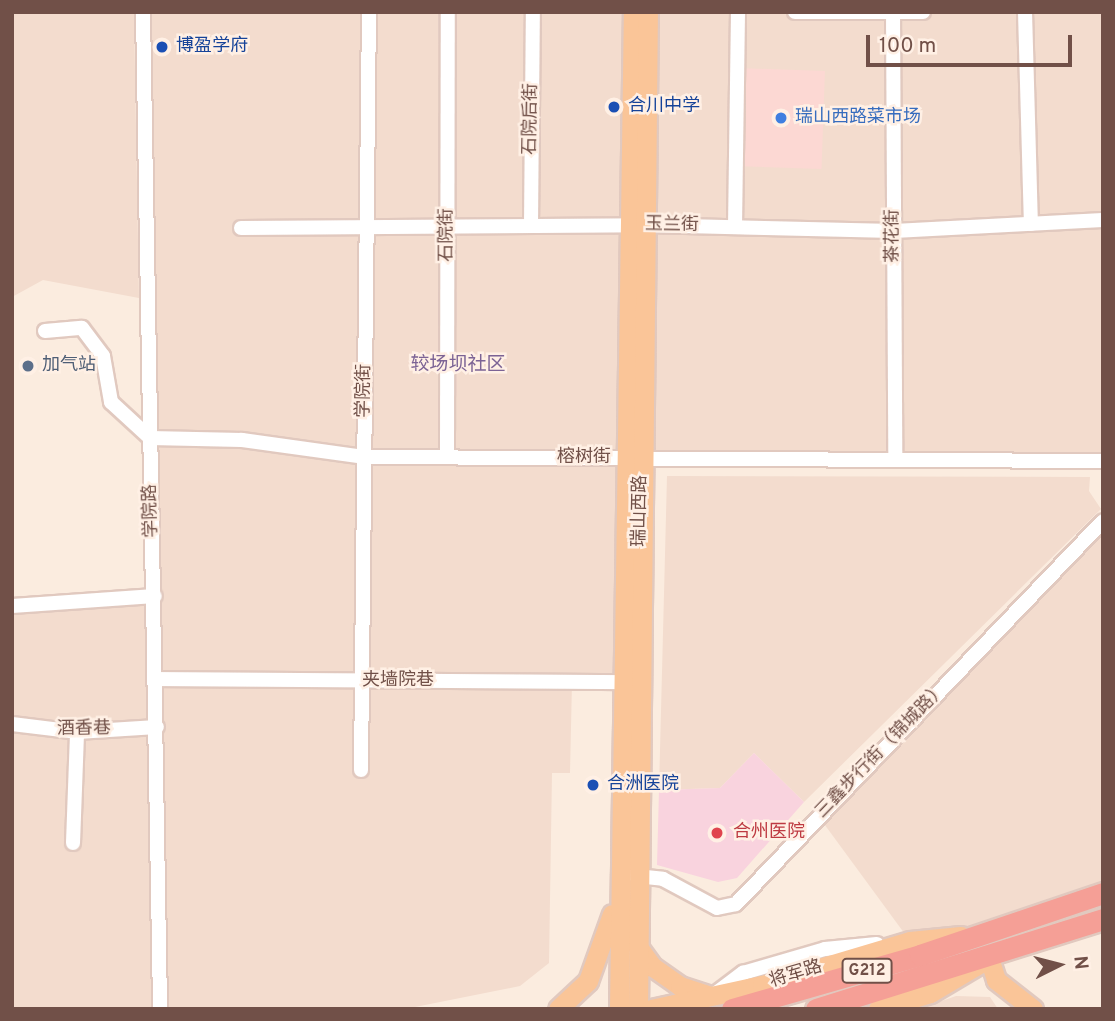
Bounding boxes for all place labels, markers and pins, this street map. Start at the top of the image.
place label: 博盈学府 [176,36,248,58]
marker: 博盈学府 [154,39,170,55]
place label: 合川中学 [628,96,700,118]
marker: 合川中学 [606,99,622,115]
place label: 瑞山西路菜市场 [795,107,921,129]
marker: 瑞山西路菜市场 [773,110,789,126]
place label: 加气站 [42,355,96,377]
marker: 加气站 [20,358,36,374]
place label: 合洲医院 [607,774,679,796]
marker: 合洲医院 [585,777,601,793]
place label: 合州医院 [733,822,805,844]
marker: 合州医院 [707,823,727,843]

